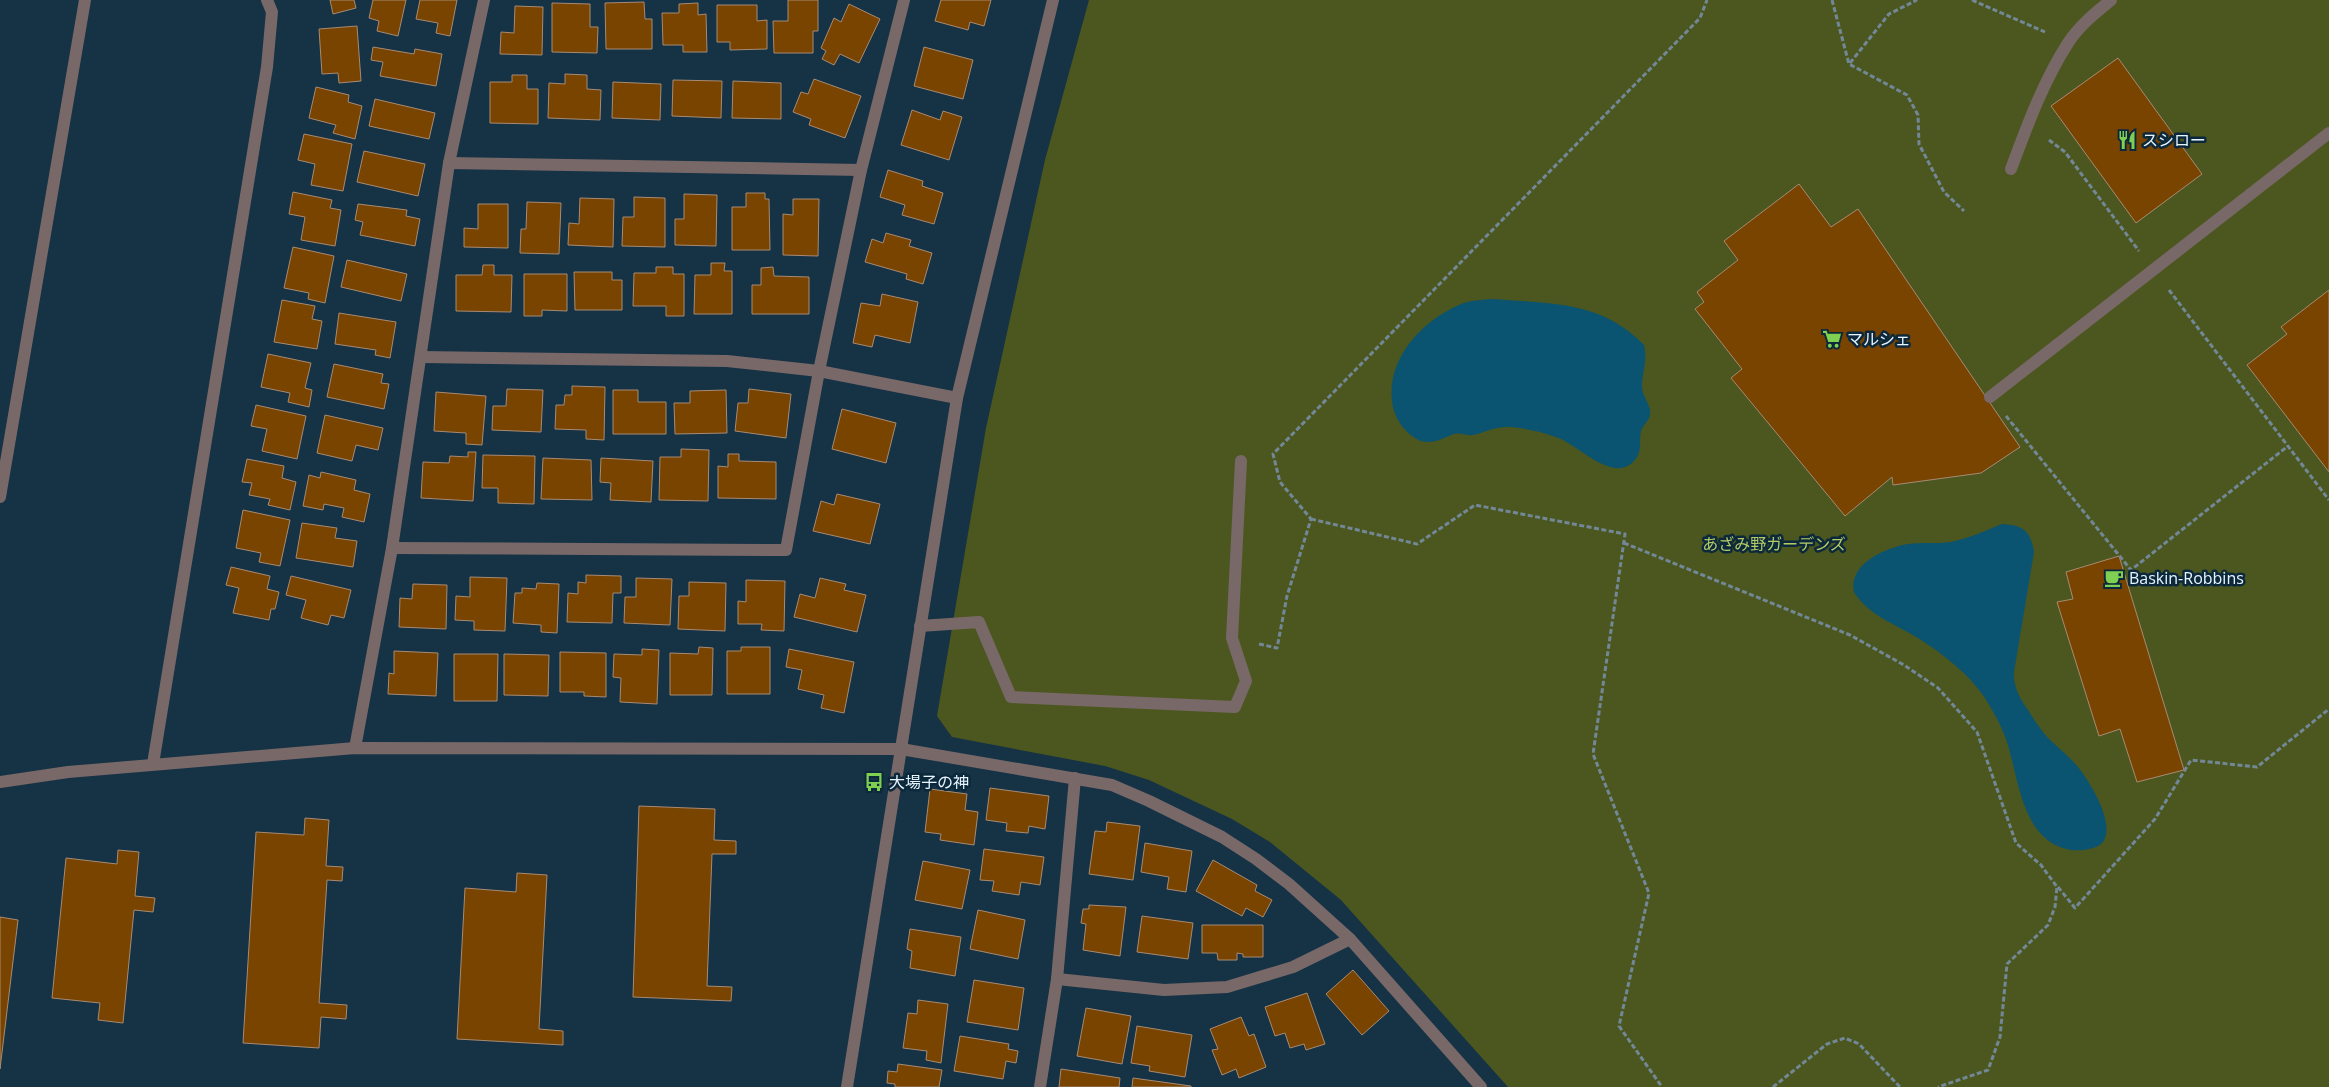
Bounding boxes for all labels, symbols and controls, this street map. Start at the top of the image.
restaurant icon: スシロー [2116,129,2138,151]
place label: スシロー [2142,129,2206,151]
supermarket icon: マルシェ [1821,328,1843,350]
place label: マルシェ [1847,328,1911,350]
park label: あざみ野ガーデンズ [1702,533,1846,555]
cafe icon: Baskin-Robbins [2103,567,2125,589]
place label: Baskin-Robbins [2129,567,2244,589]
bus stop icon: 大場子の神 [863,771,885,793]
place label: 大場子の神 [889,771,969,793]

